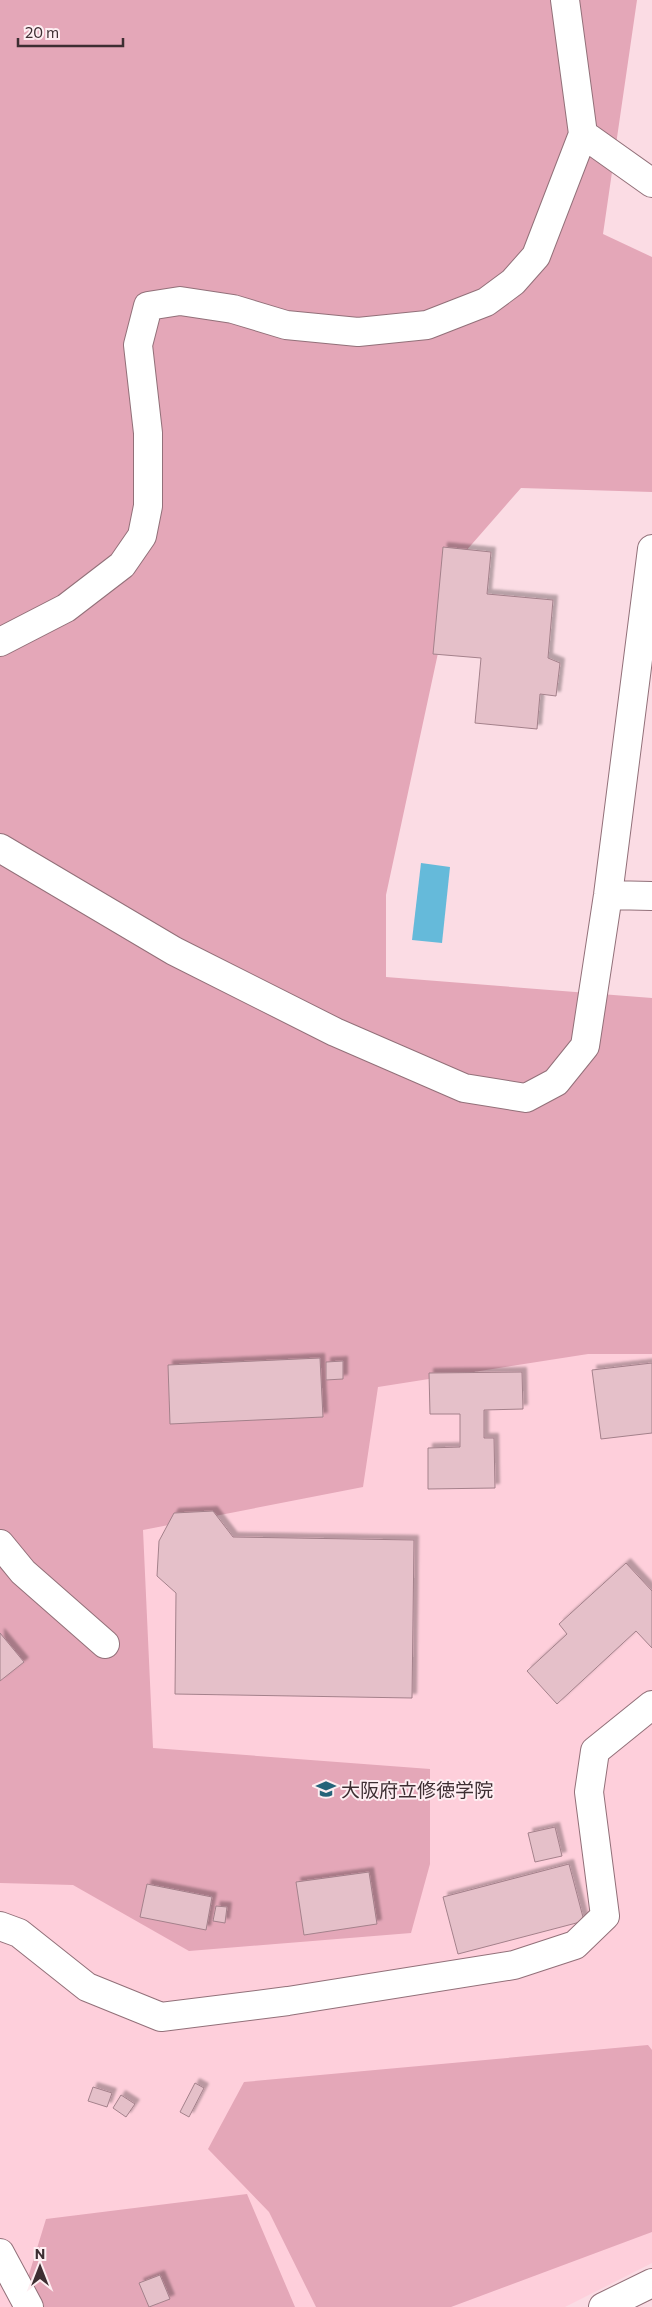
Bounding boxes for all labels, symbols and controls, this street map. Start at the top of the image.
scale bar [18,15,122,47]
text: 20 m [25,23,59,41]
school or university icon: 大阪府立修徳学院 [315,1778,337,1800]
place label: 大阪府立修徳学院 [341,1778,493,1801]
north arrow [15,2242,65,2292]
text: N [35,2245,45,2262]

